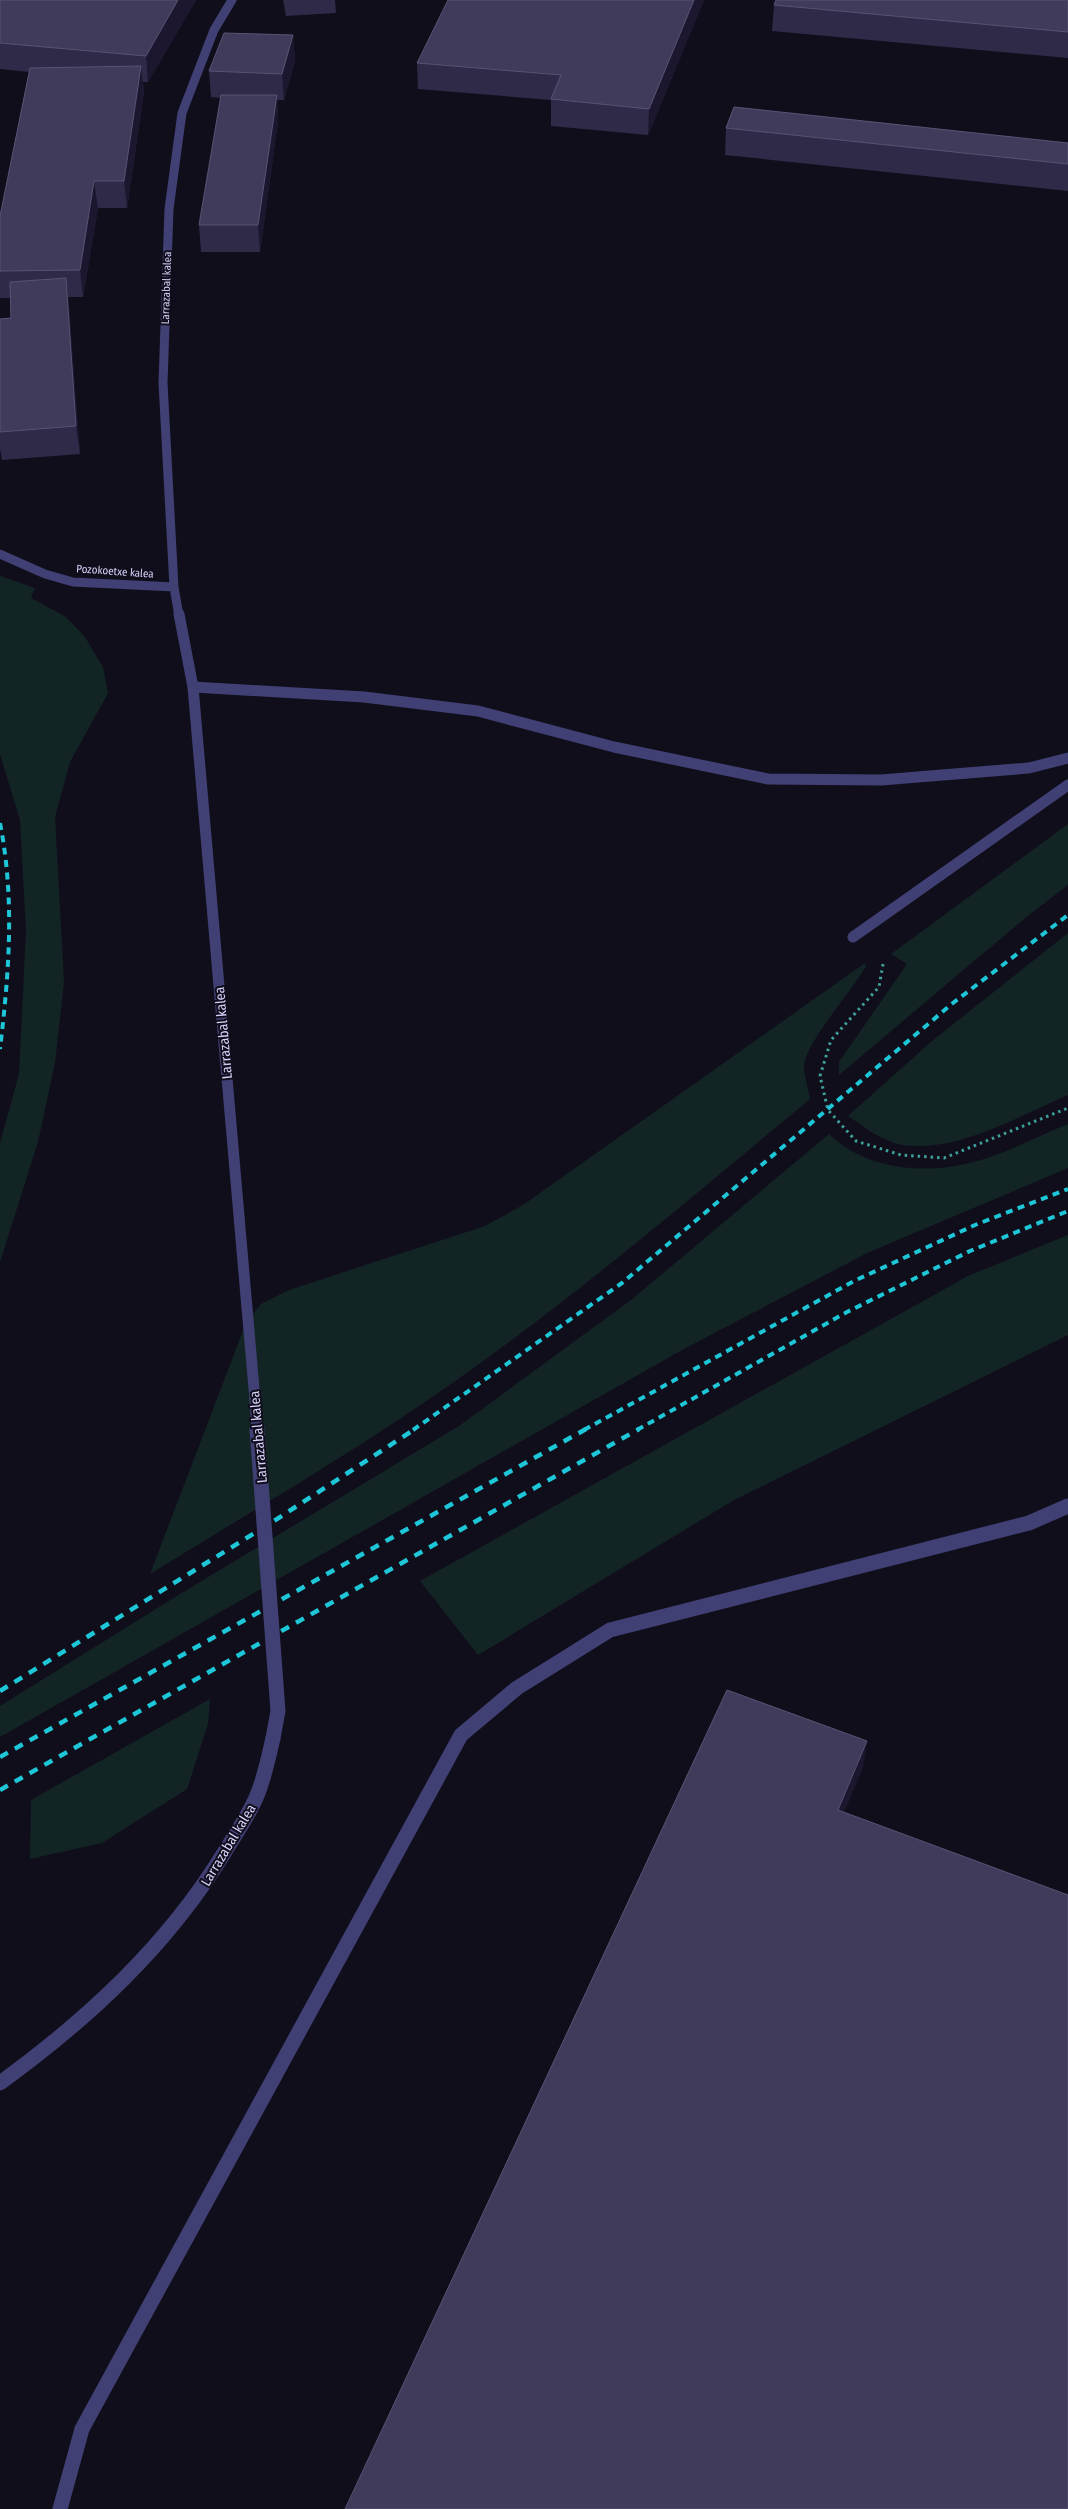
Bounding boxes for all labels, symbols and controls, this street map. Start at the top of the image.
street label: Larrazabal kalea [159,251,174,325]
street label: Pozokoetxe kalea [76,562,154,581]
street label: Larrazabal kalea [211,986,236,1080]
street label: Larrazabal kalea [246,1390,271,1484]
street label: Larrazabal kalea [197,1801,260,1889]

